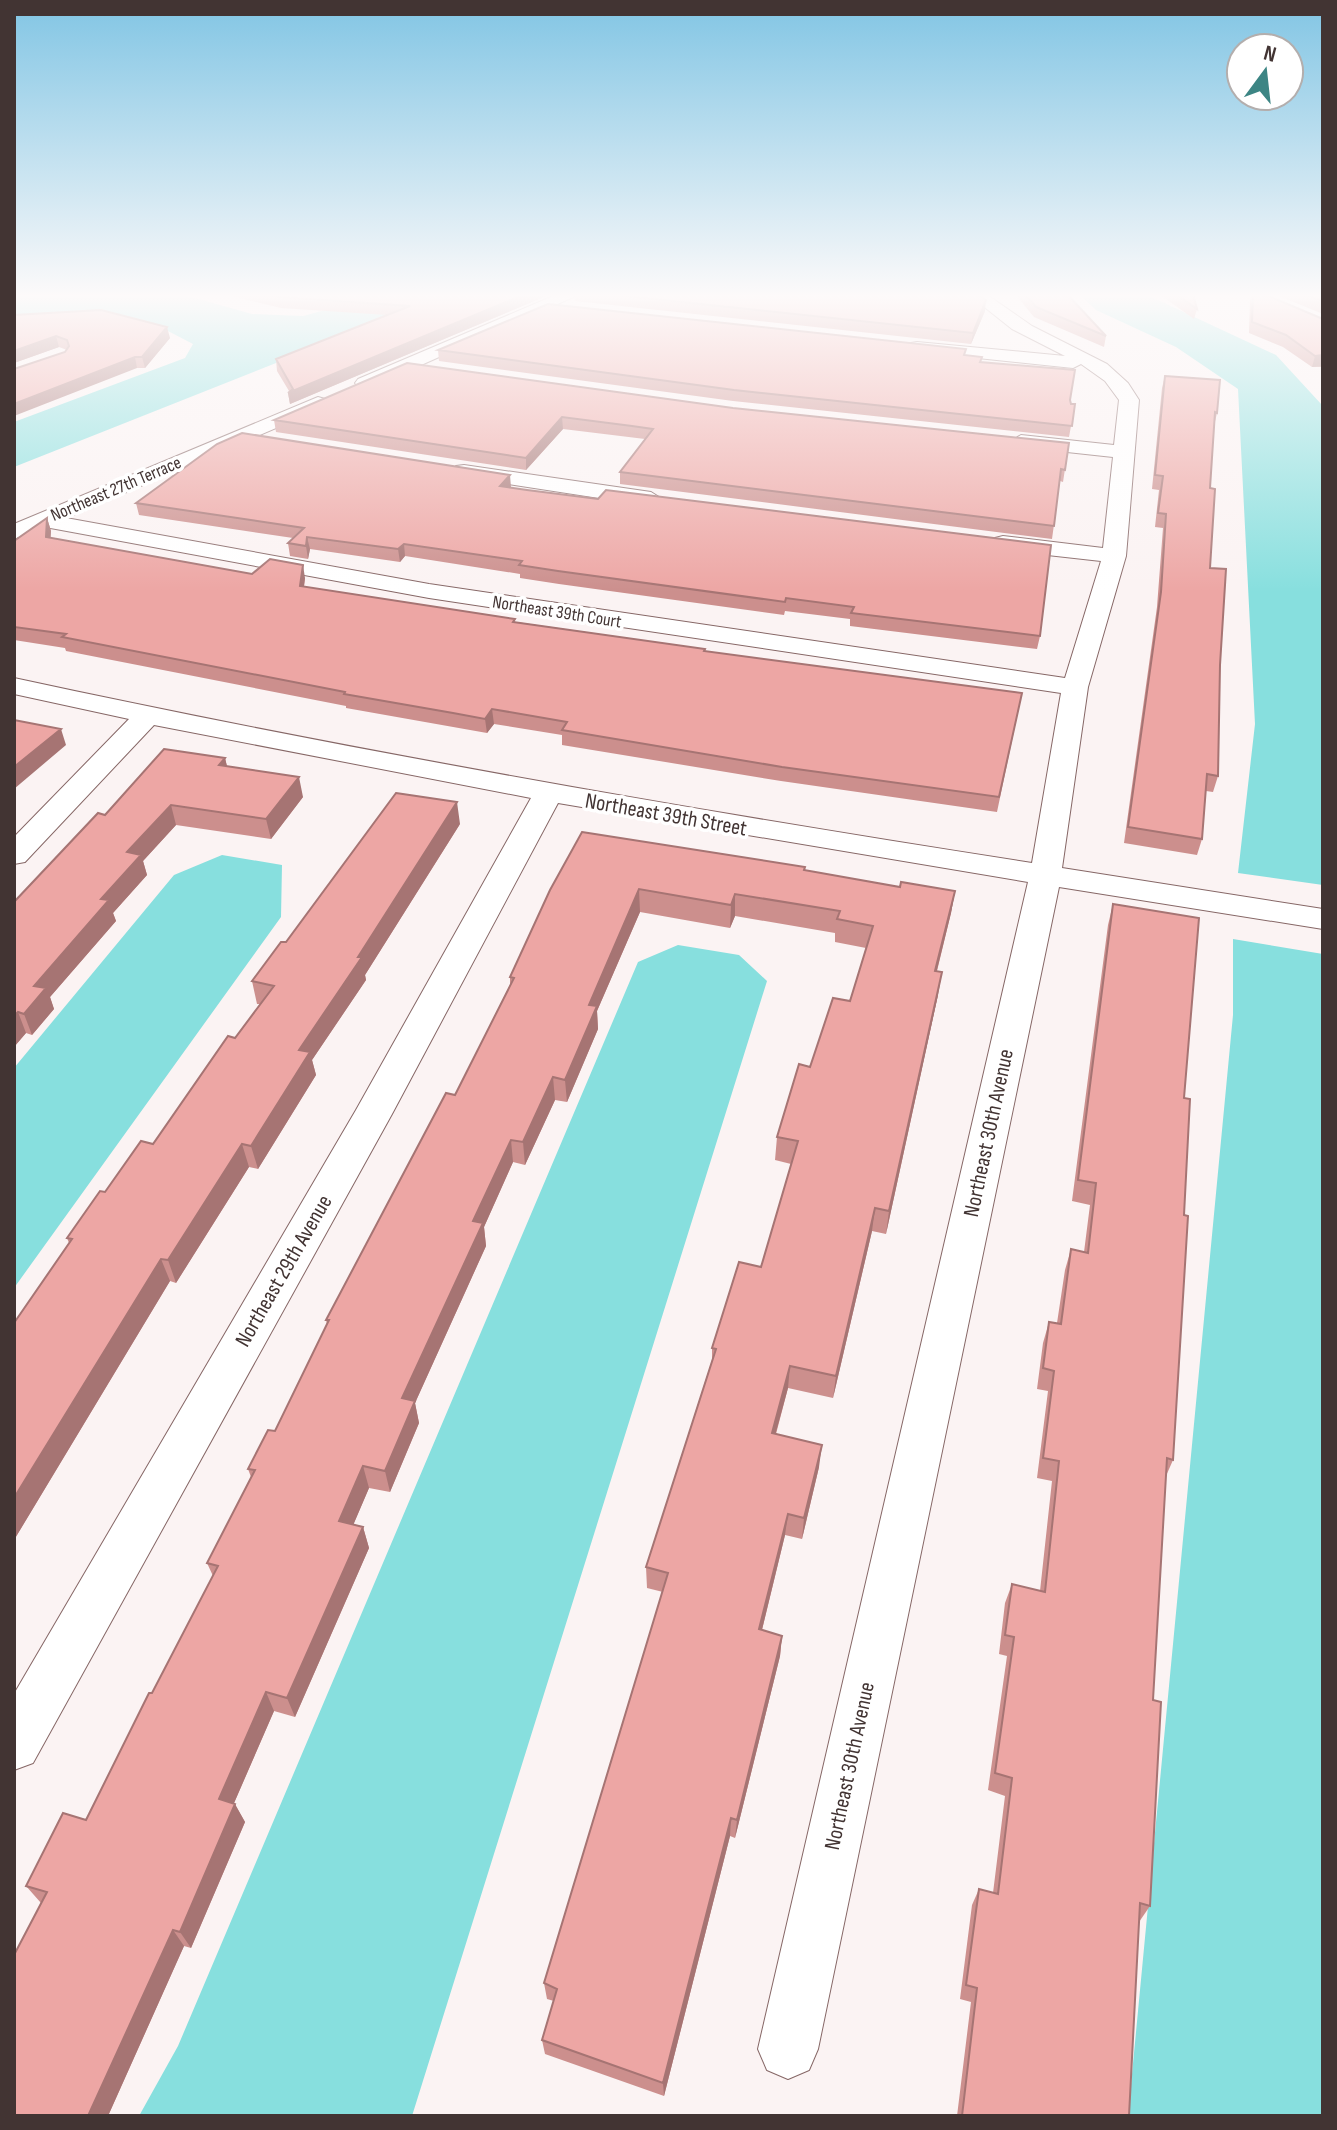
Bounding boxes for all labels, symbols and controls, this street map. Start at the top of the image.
north arrow [1225,32,1305,112]
text: N [1261,40,1279,69]
street label: Northeast 27th Terrace [48,452,184,526]
street label: Northeast 39th Court [491,591,624,633]
street label: Northeast 39th Street [583,787,749,843]
street label: Northeast 30th Avenue [958,1047,1020,1219]
street label: Northeast 29th Avenue [230,1190,338,1352]
street label: Northeast 30th Avenue [819,1680,881,1852]

